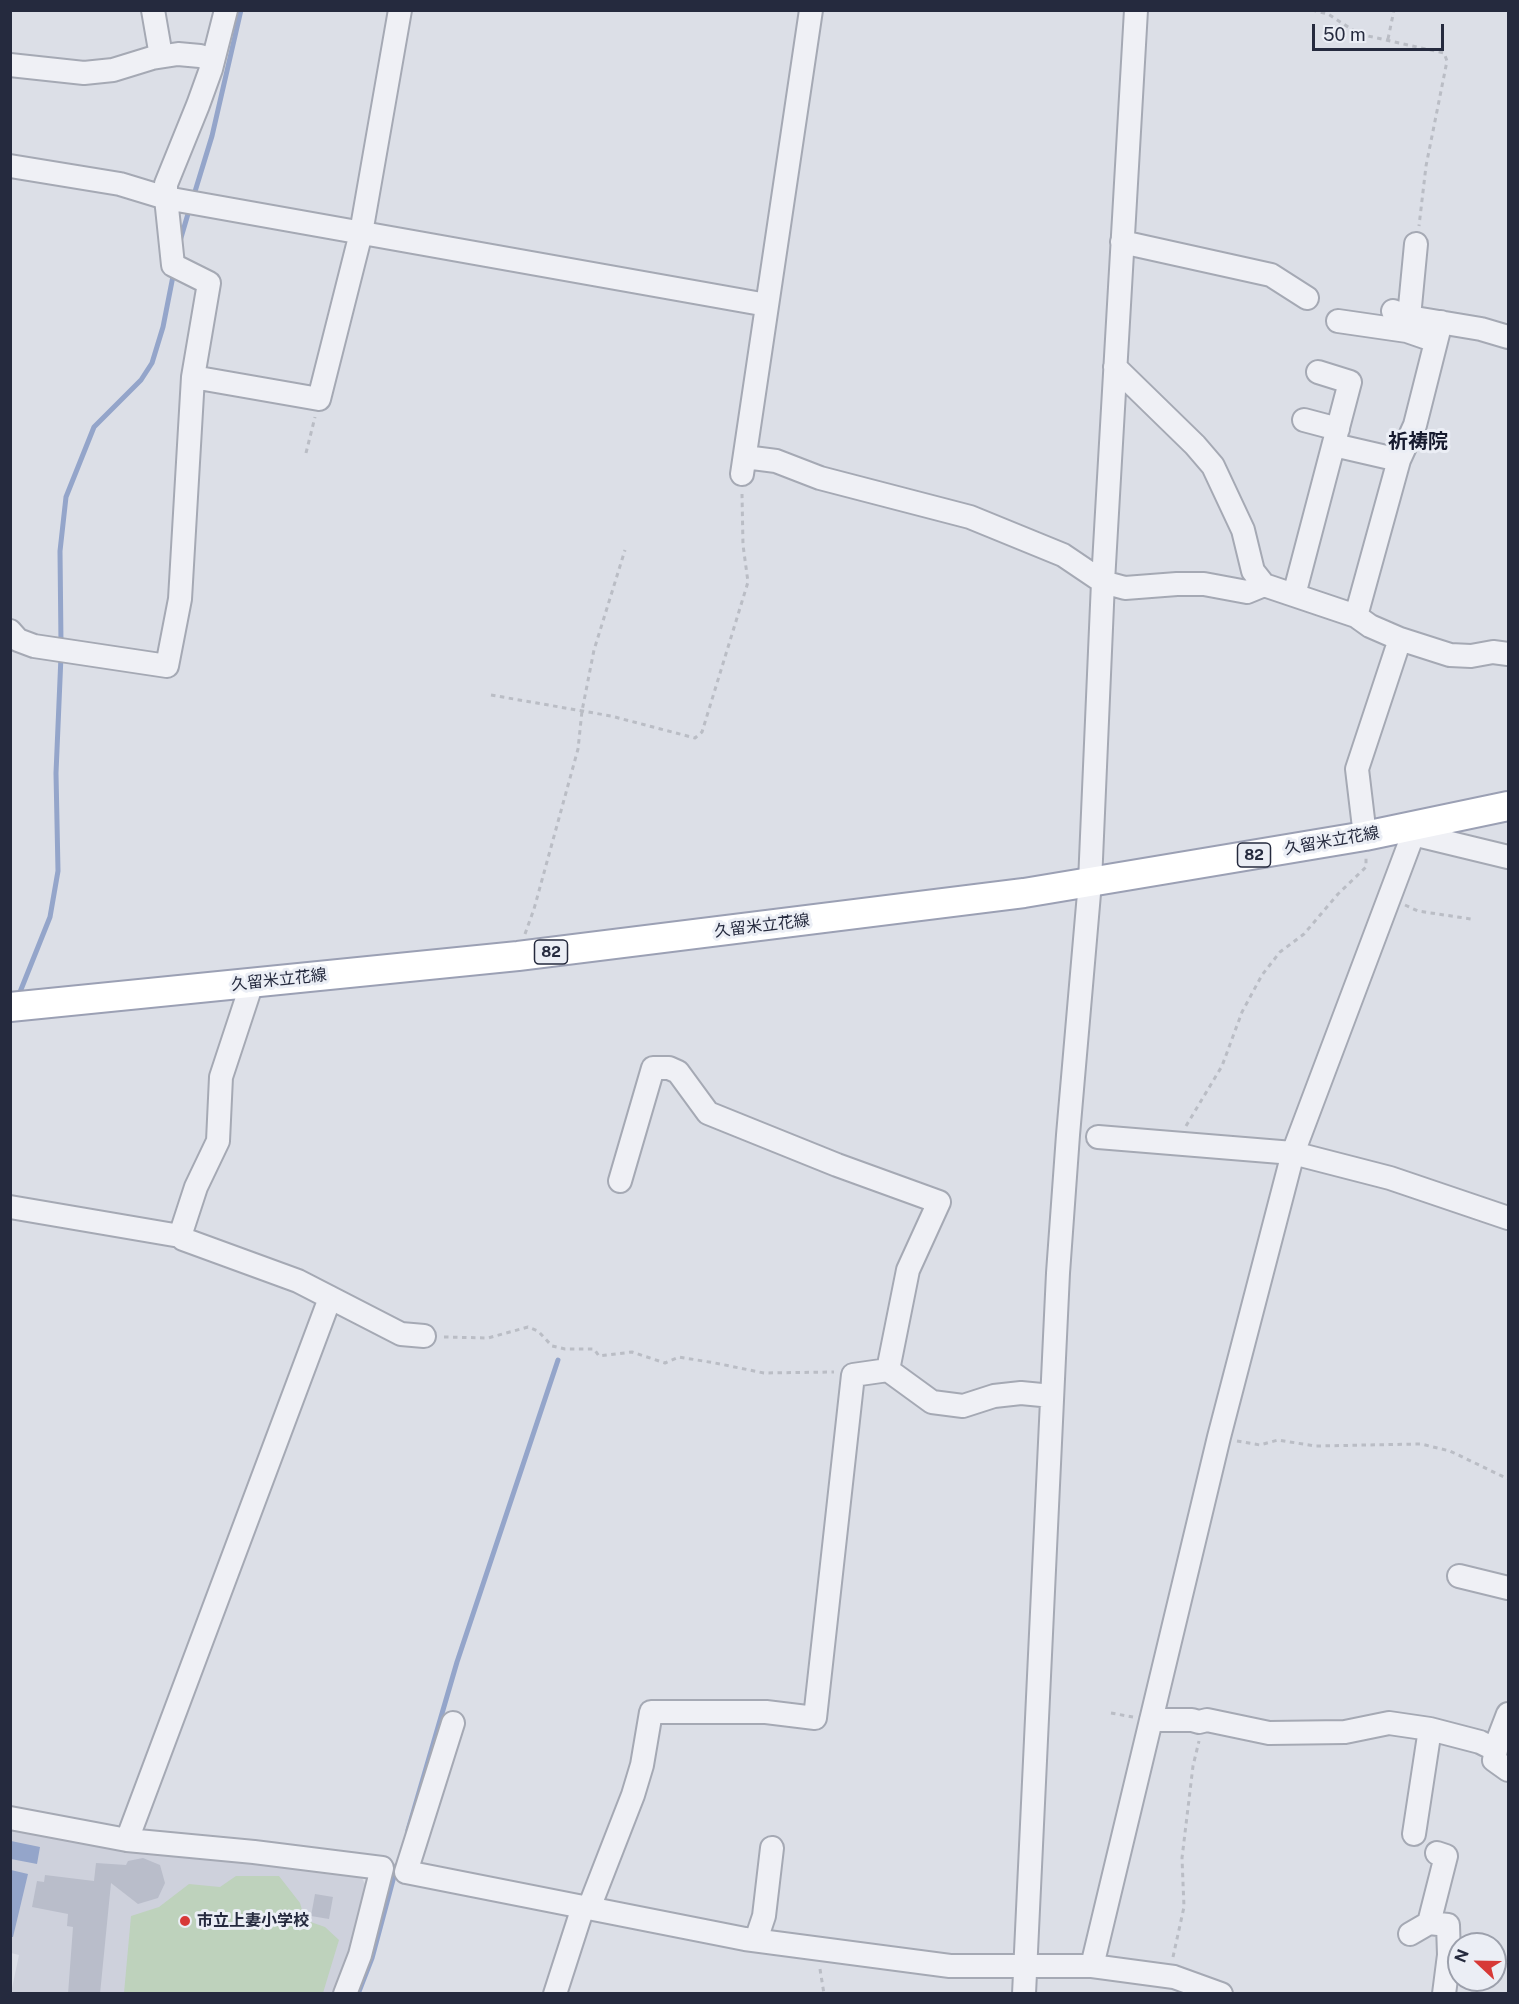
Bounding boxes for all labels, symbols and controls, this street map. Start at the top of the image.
scale bar [1315,12,1447,50]
text: 50 m [1323,24,1366,45]
district label: 祈祷院 [1388,430,1448,454]
street label: 久留米立花線 [1283,823,1381,859]
road number: 82 [1238,843,1270,867]
street label: 久留米立花線 [713,911,811,941]
road number: 82 [534,940,568,964]
street label: 久留米立花線 [230,965,328,995]
place label: 市立上妻小学校 [197,1911,309,1931]
marker: 市立上妻小学校 [178,1914,192,1928]
north arrow [1447,1932,1507,1992]
text: N [1451,1946,1473,1965]

